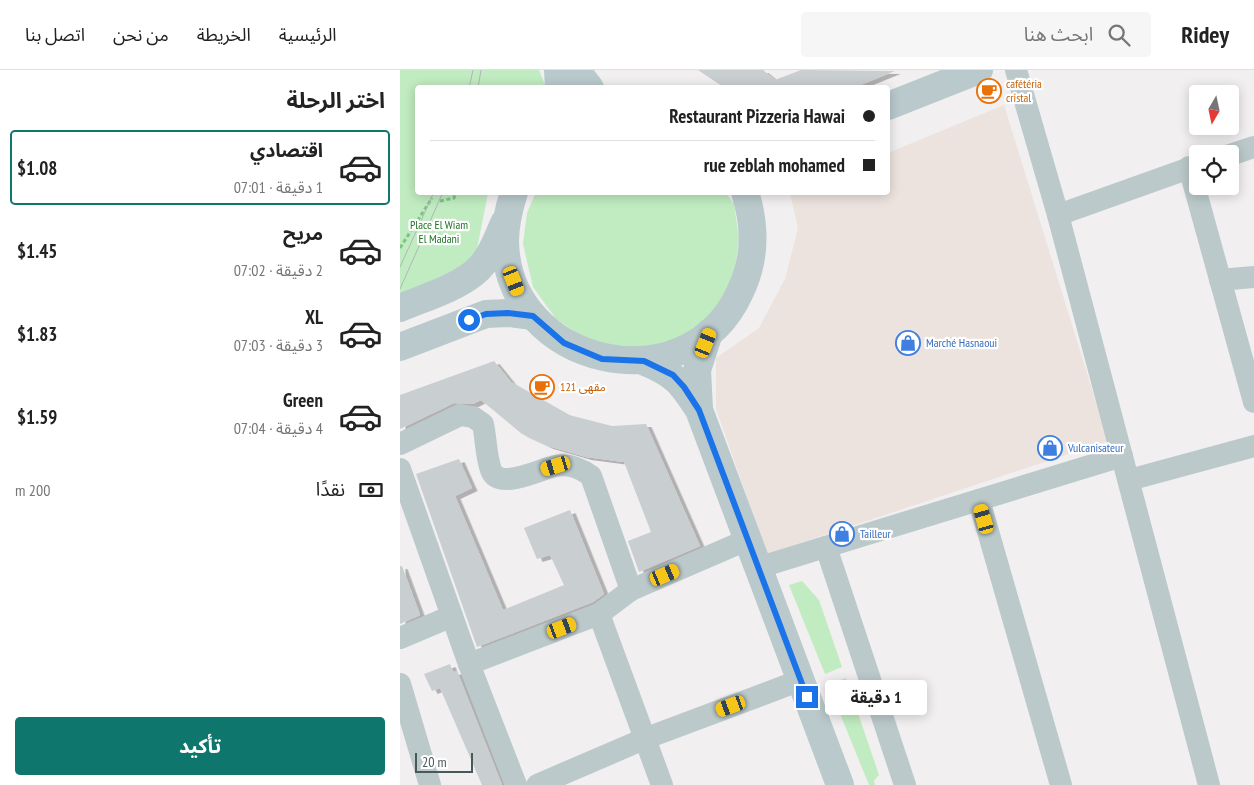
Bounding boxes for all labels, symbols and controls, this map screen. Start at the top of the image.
search box [801,12,1151,57]
text: Ridey [1181,19,1229,50]
icon: search [1105,21,1133,49]
text: ابحث هنا [1024,22,1093,46]
text: اتصل بنا [25,23,85,46]
text: من نحن [113,23,169,46]
text: الخريطة [197,23,251,46]
text: الرئيسية [279,23,337,46]
place label: cafétéria cristal [1006,76,1042,105]
cafe icon: cafétéria cristal [976,78,1002,104]
north arrow [1189,85,1239,135]
map controls [1189,85,1239,195]
text: اختر الرحلة [287,86,385,114]
text: Restaurant Pizzeria Hawai [669,104,845,128]
text: اقتصادي [250,138,323,162]
icon: car [338,145,383,190]
button: locate [1189,145,1239,195]
text: rue zeblah mohamed [704,153,845,177]
text: $1.08 [17,156,57,180]
text: 1 دقيقة · 07:01 [234,177,323,197]
park label: Place El Wiam El Madani [410,217,468,246]
text: مريح [283,221,323,245]
icon: car [338,228,383,273]
text: $1.45 [17,239,57,263]
text: 2 دقيقة · 07:02 [234,260,323,280]
car [501,264,526,298]
text: XL [305,305,323,329]
route start [458,309,480,331]
icon: car [338,311,383,356]
text: $1.83 [17,322,57,346]
car [693,326,718,360]
shop icon: Marché Hasnaoui [895,330,921,356]
text: 3 دقيقة · 07:03 [234,335,323,355]
place label: Marché Hasnaoui [926,335,997,350]
cafe icon: مقهى 121 [529,374,555,400]
place label: مقهى 121 [560,379,606,394]
text: Green [283,388,323,412]
icon: car [338,394,383,439]
text: $1.59 [17,405,57,429]
text: 4 دقيقة · 07:04 [234,418,323,438]
shop icon: Vulcanisateur [1037,435,1063,461]
place label: Vulcanisateur [1067,440,1124,455]
car [539,454,572,478]
icon: cash [357,476,385,504]
text: نقدًا [316,477,345,501]
text: 200 m [15,480,50,500]
car [972,503,995,535]
shop icon: Tailleur [829,521,855,547]
place label: Tailleur [860,526,892,541]
car [648,562,681,588]
car [545,616,578,640]
callout: 1 دقيقة [824,680,927,714]
route end [796,686,818,708]
text: 1 دقيقة [850,687,902,707]
car [714,694,747,718]
button: تأكيد [15,717,385,775]
scale bar [415,750,472,773]
text: 20 m [422,753,447,771]

